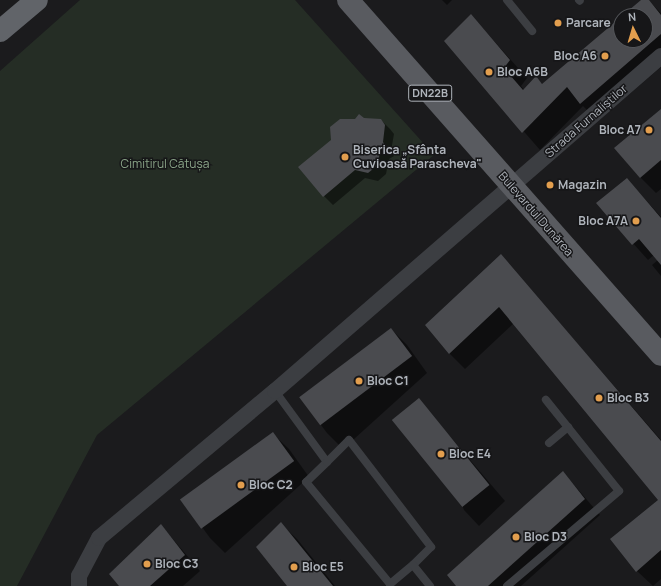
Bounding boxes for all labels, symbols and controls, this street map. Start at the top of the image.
north arrow [613,8,653,48]
text: N [627,9,637,24]
place label: Parcare [566,16,611,30]
marker: Parcare [553,18,563,28]
place label: Bloc A6 [554,49,597,63]
marker: Bloc A6 [600,51,610,61]
place label: Bloc A6B [497,65,548,79]
marker: Bloc A6B [484,67,494,77]
street label: Strada Furnaliștilor [542,81,630,161]
road number: DN22B [408,84,452,102]
place label: Bloc A7 [599,123,641,137]
marker: Bloc A7 [644,125,654,135]
place label: Biserica „Sfânta Cuvioasă Parascheva" [353,143,482,171]
marker: Biserica „Sfânta Cuvioasă Parascheva" [340,152,350,162]
park label: Cimitirul Cătușa [121,157,209,171]
street label: Bulevardul Dunărea [496,169,576,259]
place label: Magazin [558,178,607,192]
marker: Magazin [545,180,555,190]
place label: Bloc A7A [578,214,628,228]
marker: Bloc A7A [631,216,641,226]
place label: Bloc C1 [367,374,409,388]
marker: Bloc C1 [354,376,364,386]
place label: Bloc B3 [607,391,649,405]
marker: Bloc B3 [594,393,604,403]
place label: Bloc E4 [449,447,491,461]
marker: Bloc E4 [436,449,446,459]
place label: Bloc C2 [249,478,293,492]
marker: Bloc C2 [236,480,246,490]
place label: Bloc D3 [524,530,567,544]
marker: Bloc D3 [511,532,521,542]
place label: Bloc C3 [155,557,198,571]
marker: Bloc C3 [142,559,152,569]
place label: Bloc E5 [302,560,344,574]
marker: Bloc E5 [289,562,299,572]

